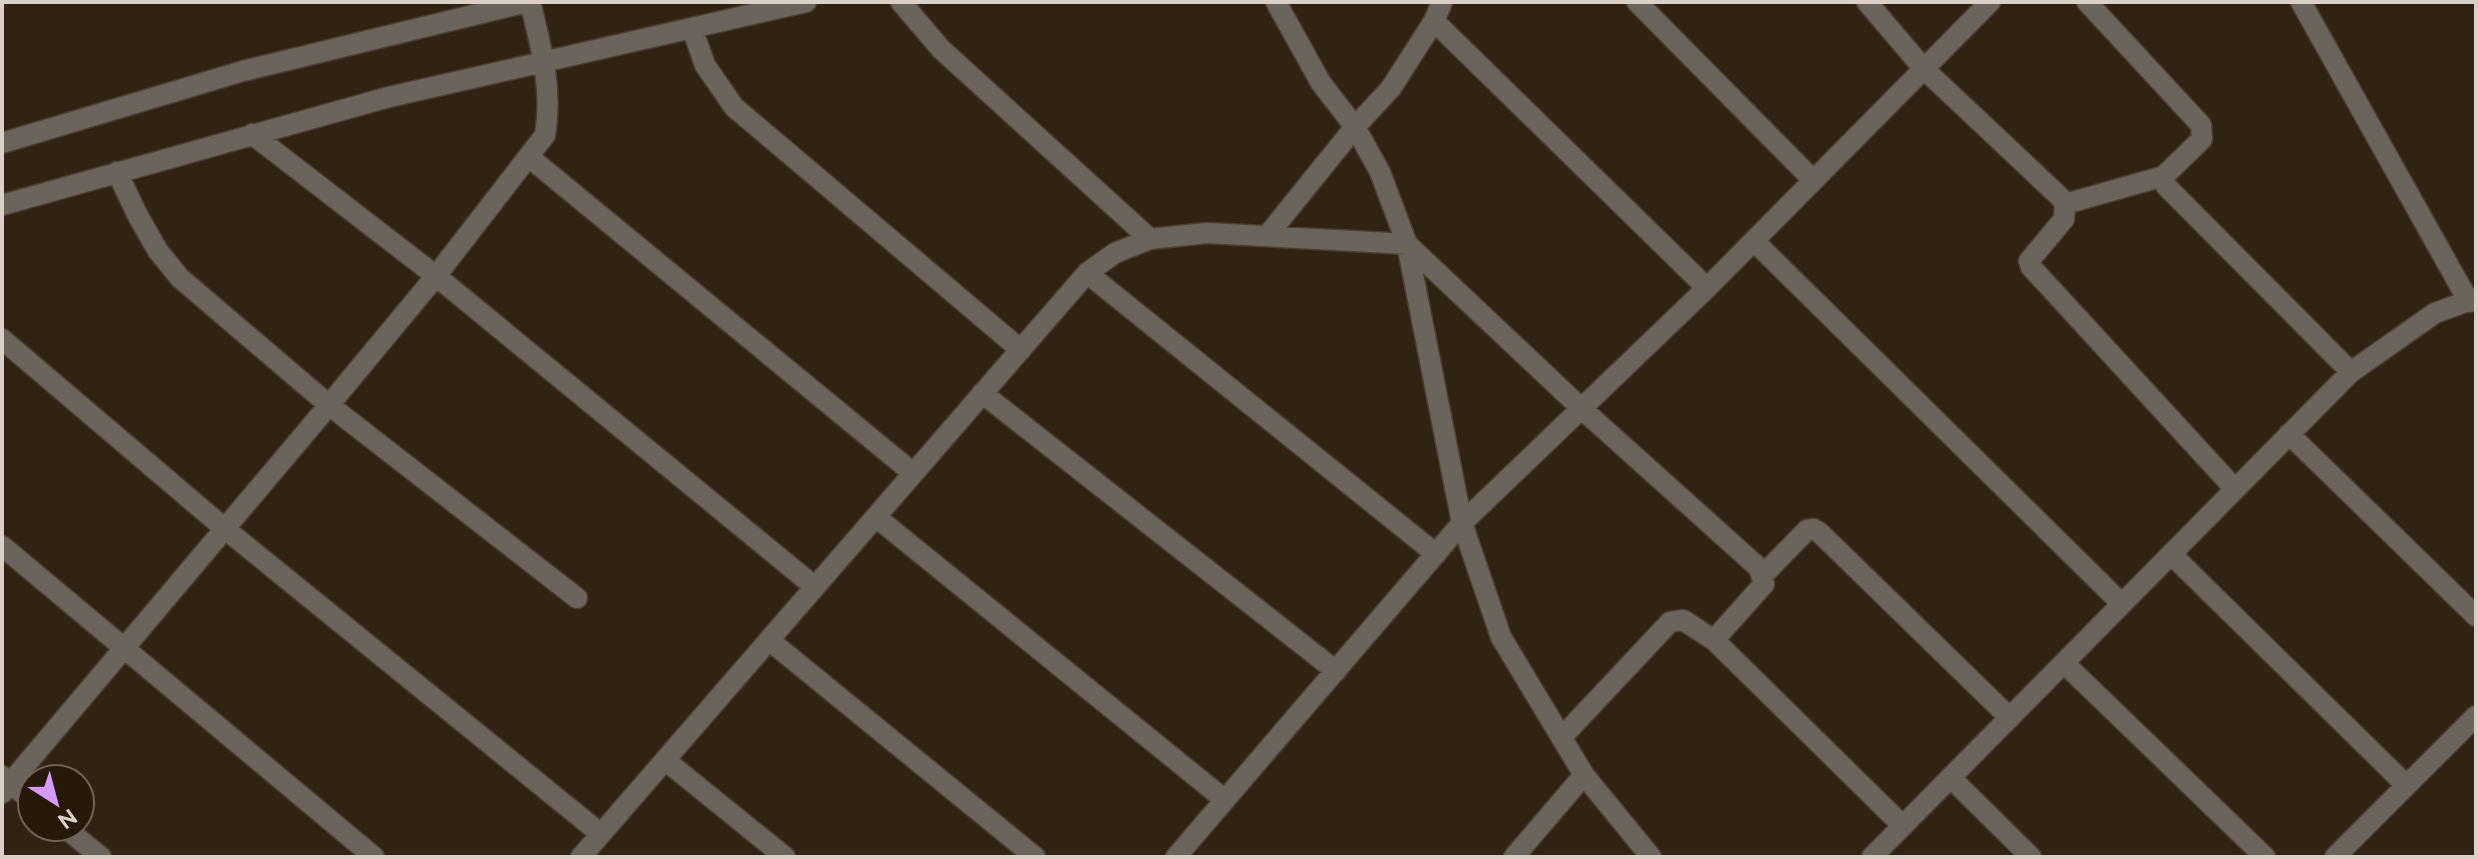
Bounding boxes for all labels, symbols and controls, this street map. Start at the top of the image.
north arrow [16,763,96,843]
text: N [53,804,82,835]

